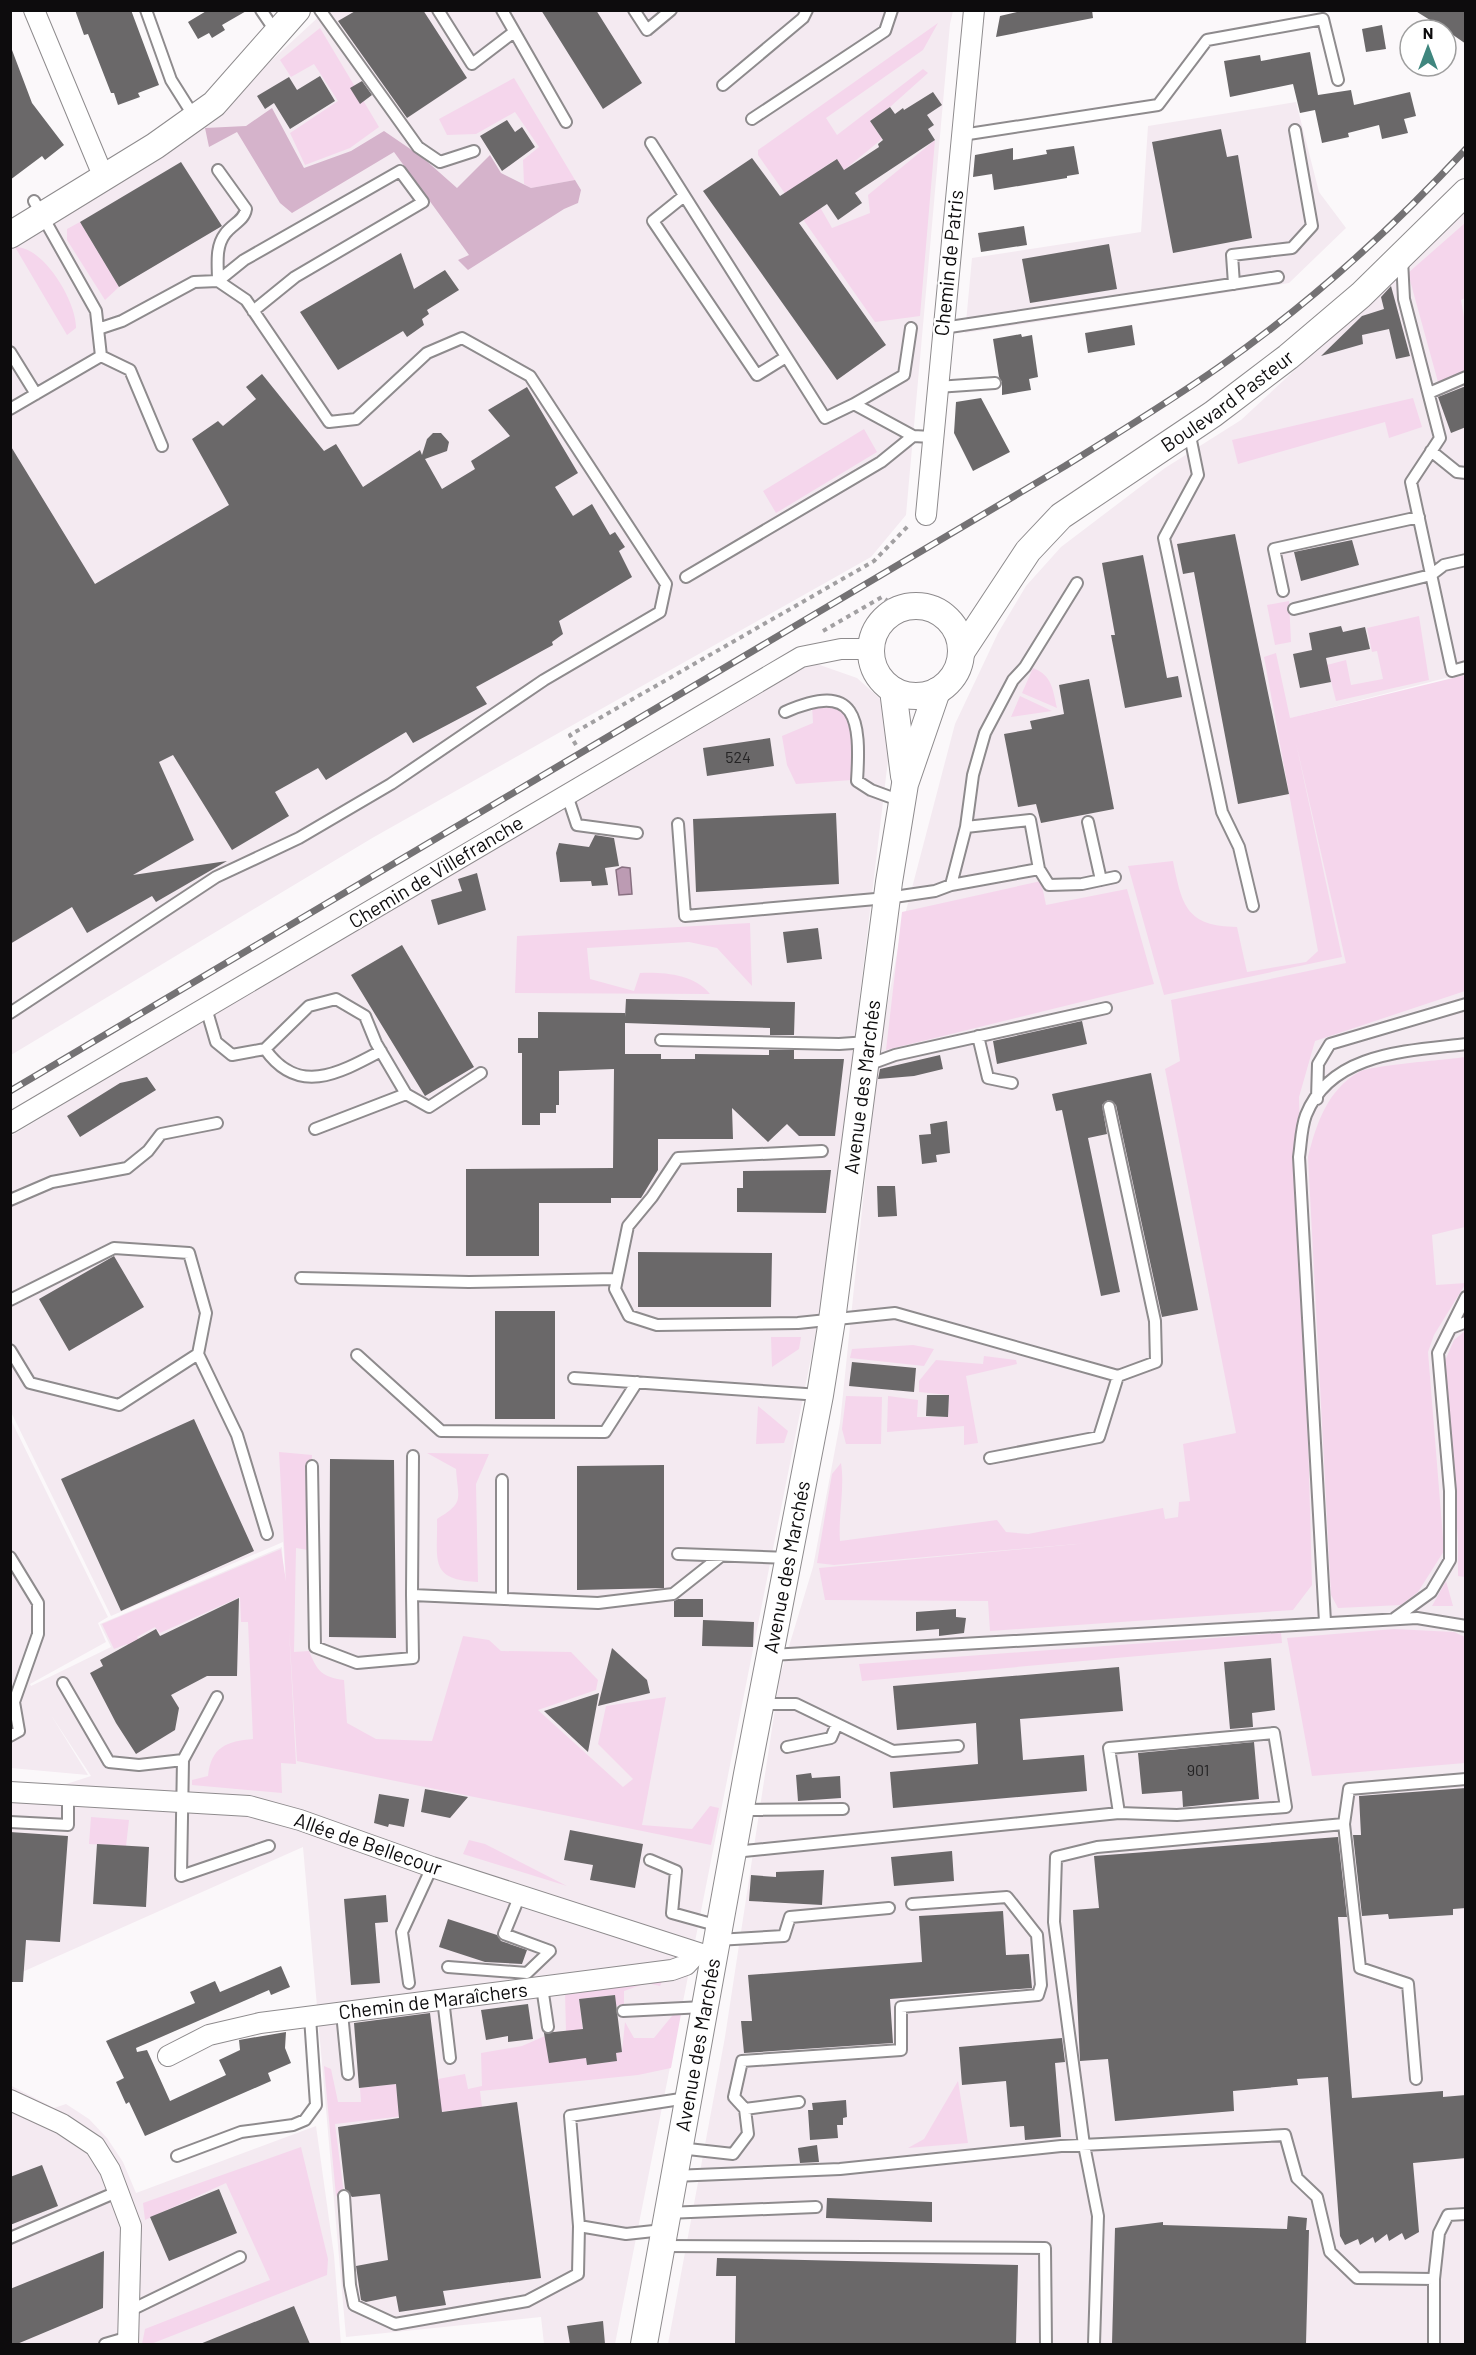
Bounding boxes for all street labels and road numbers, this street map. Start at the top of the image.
street label: Chemin de Patris [928,189,968,337]
street label: Boulevard Pasteur [1156,345,1298,457]
street label: Chemin de Villefranche [344,810,527,933]
street label: Avenue des Marchés [838,998,885,1176]
street label: Avenue des Marchés [757,1478,814,1655]
street label: Allée de Bellecour [291,1807,445,1880]
street label: Avenue des Marchés [670,1956,724,2133]
street label: Chemin de Maraîchers [337,1977,529,2024]

